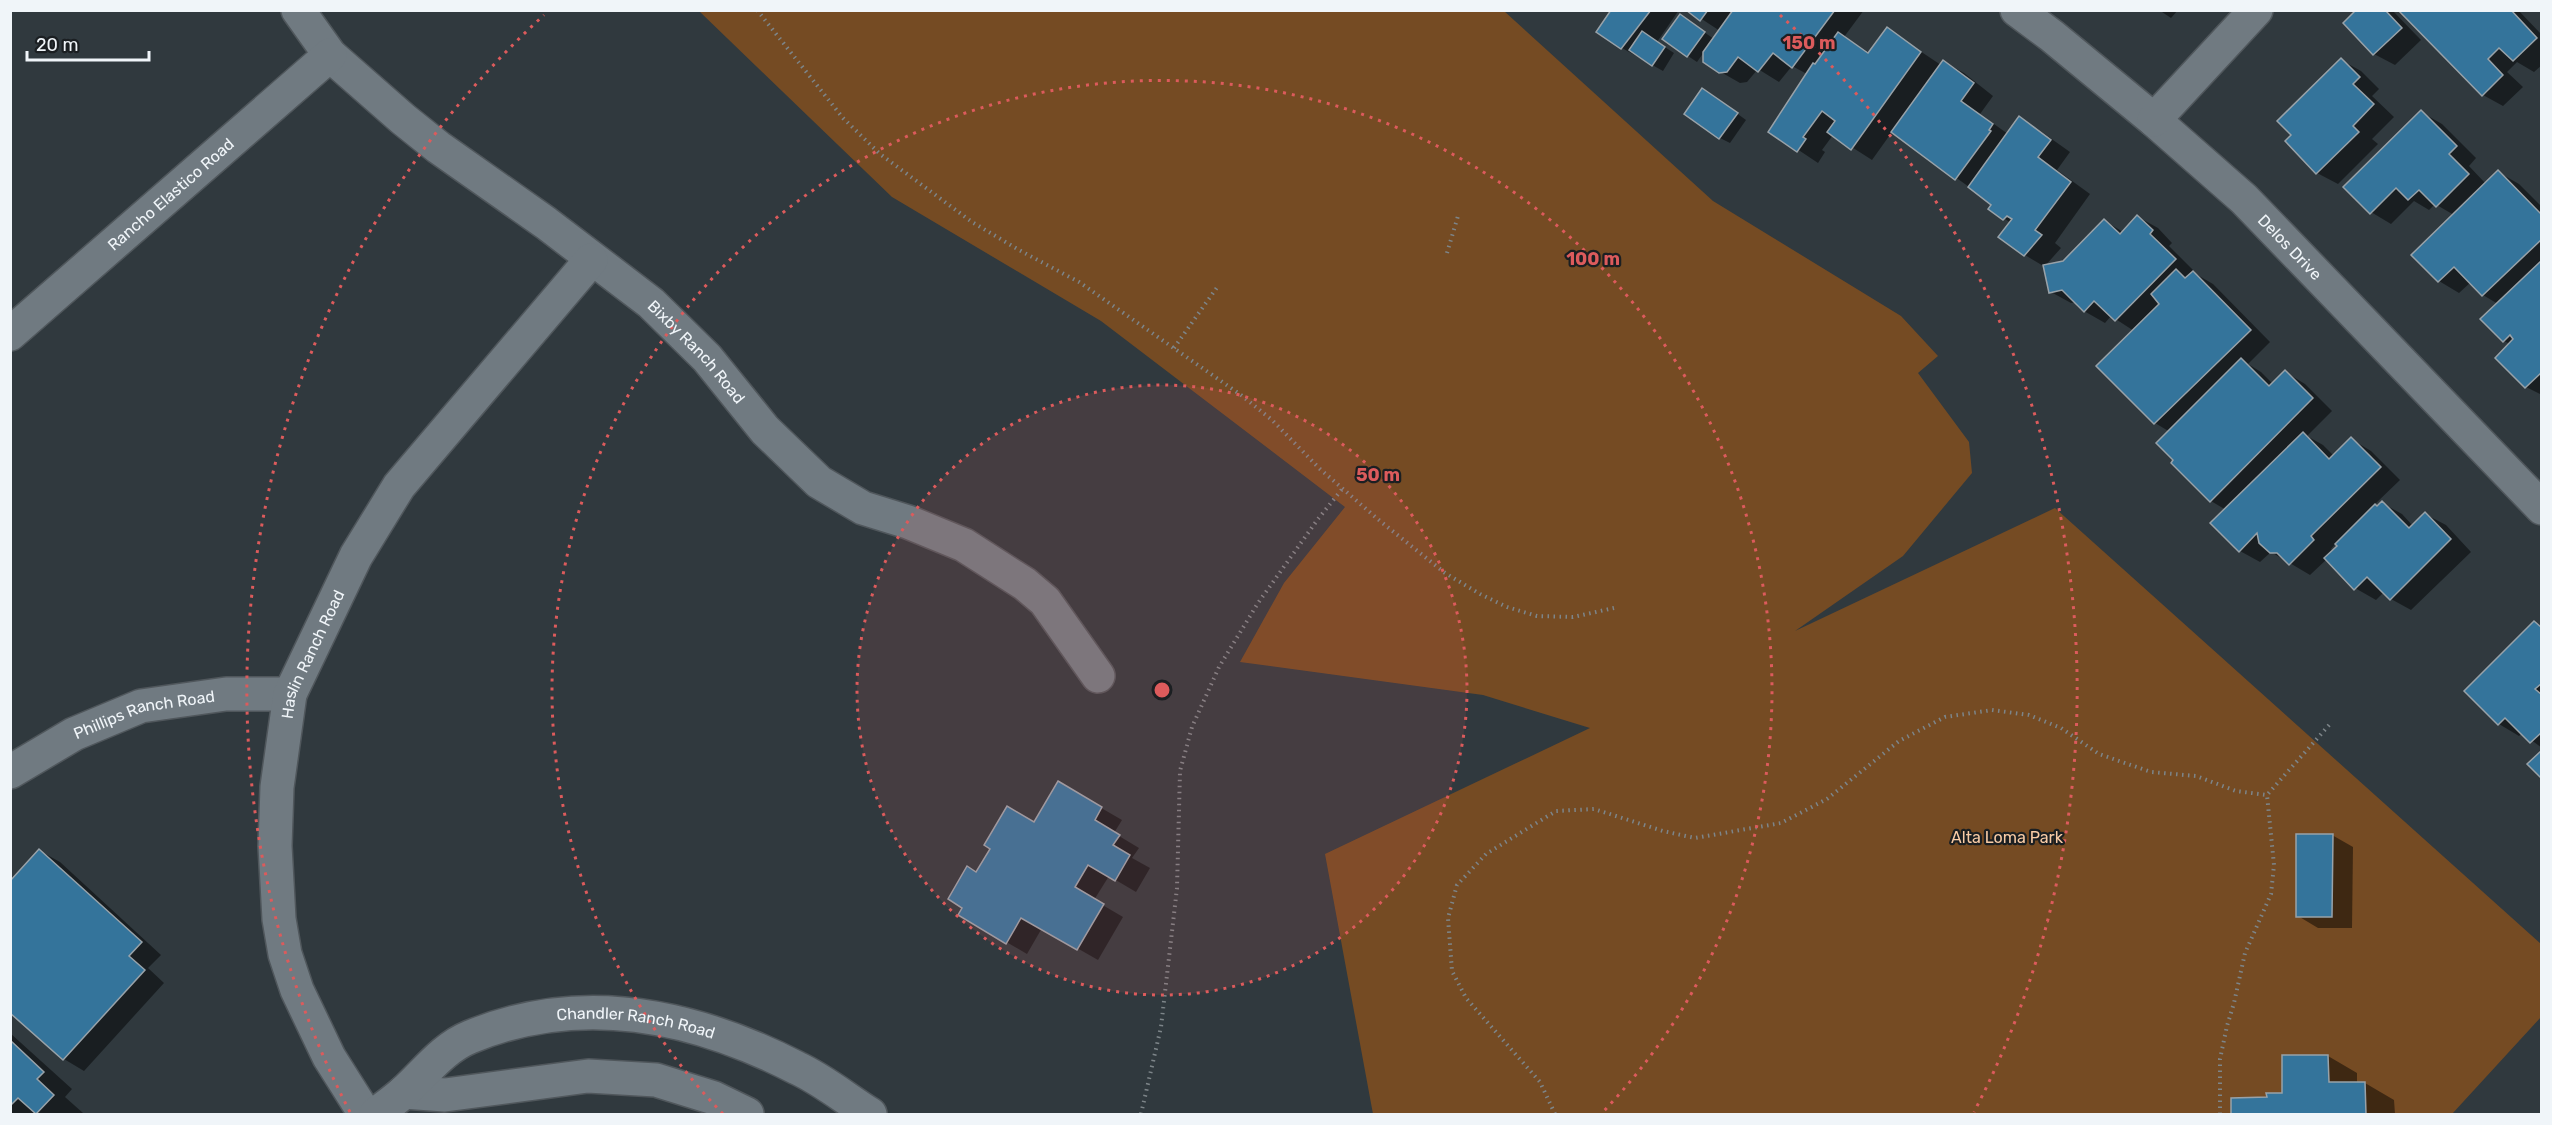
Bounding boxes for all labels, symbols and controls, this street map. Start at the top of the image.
scale bar [27,24,148,62]
text: 150 m [1782,32,1836,54]
text: 20 m [36,34,78,56]
street label: Rancho Elastico Road [104,134,238,255]
street label: Delos Drive [2254,210,2326,284]
text: 100 m [1566,248,1620,270]
street label: Bixby Ranch Road [644,296,749,407]
text: 50 m [1356,464,1400,486]
street label: Haslin Ranch Road [278,587,348,720]
centre of rings [1152,680,1172,700]
street label: Phillips Ranch Road [71,687,216,743]
park label: Alta Loma Park [1951,828,2064,847]
street label: Chandler Ranch Road [556,1004,717,1043]

